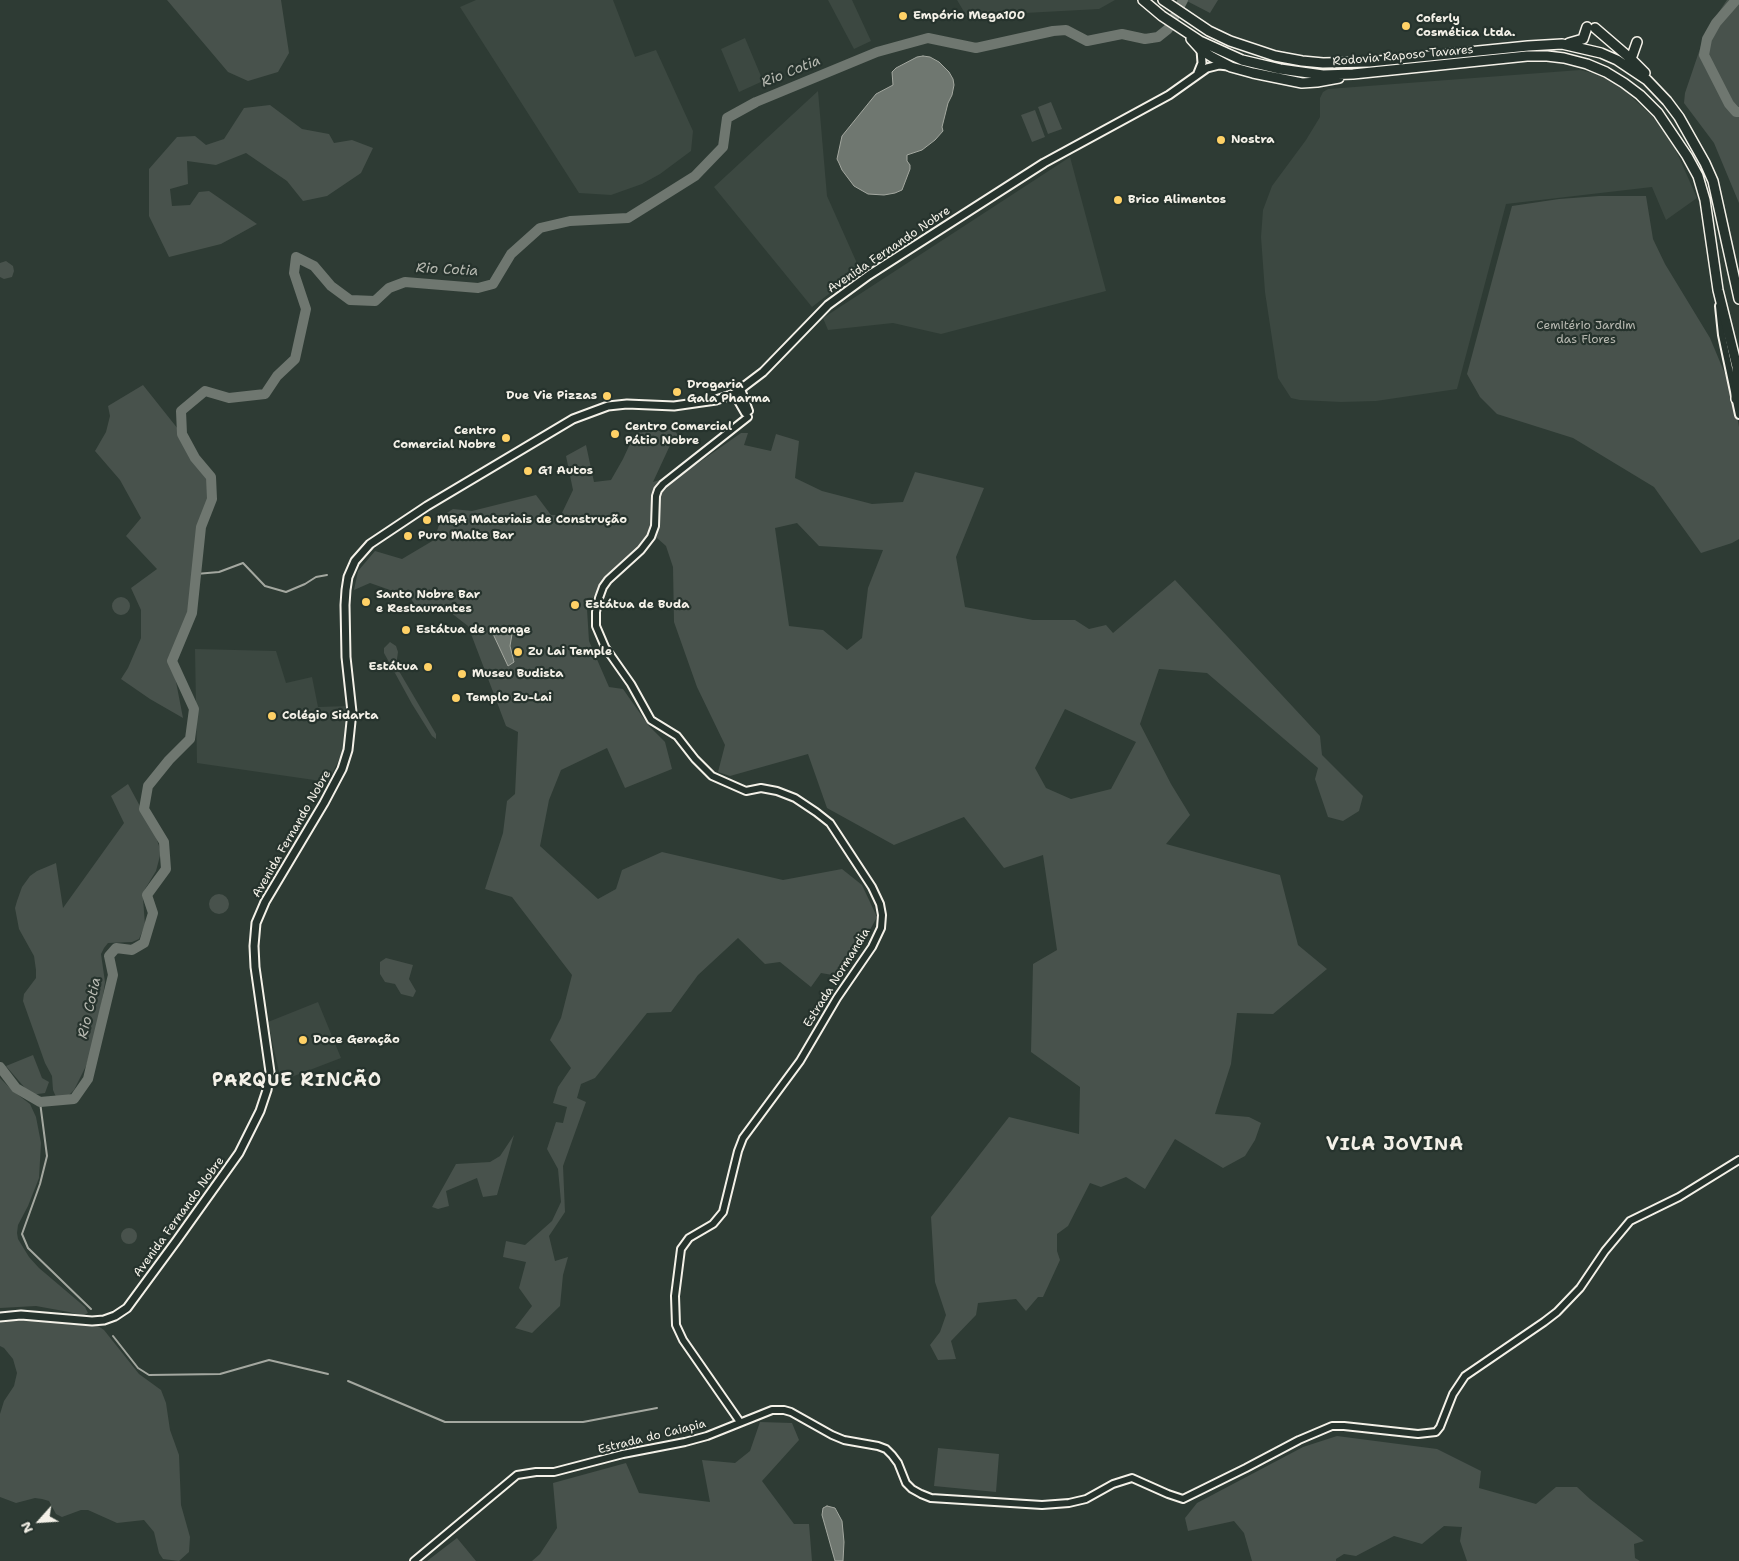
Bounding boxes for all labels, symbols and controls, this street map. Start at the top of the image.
place label: Empório Mega100 [913,9,1025,23]
marker: Empório Mega100 [897,10,909,22]
place label: Coferly Cosmética Ltda. [1416,12,1516,40]
marker: Coferly Cosmética Ltda. [1400,20,1412,32]
street label: Rodovia Raposo Tavares [1332,43,1474,69]
water label: Rio Cotia [759,53,823,91]
place label: Nostra [1231,133,1274,147]
marker: Nostra [1215,134,1227,146]
place label: Brico Alimentos [1128,193,1226,207]
marker: Brico Alimentos [1112,194,1124,206]
street label: Avenida Fernando Nobre [825,204,953,296]
water label: Rio Cotia [415,260,479,280]
park label: Cemitério Jardim das Flores [1536,319,1636,347]
place label: Drogaria Gala Pharma [687,378,770,406]
marker: Drogaria Gala Pharma [671,386,683,398]
place label: Due Vie Pizzas [506,389,597,403]
marker: Due Vie Pizzas [601,390,613,402]
place label: Centro Comercial Pátio Nobre [625,420,732,448]
place label: Centro Comercial Nobre [393,424,496,452]
marker: Centro Comercial Pátio Nobre [609,428,621,440]
marker: Centro Comercial Nobre [500,432,512,444]
place label: G1 Autos [538,464,593,478]
marker: G1 Autos [522,465,534,477]
place label: M&A Materiais de Construção [437,513,627,527]
marker: M&A Materiais de Construção [421,514,433,526]
place label: Puro Malte Bar [418,529,514,543]
marker: Puro Malte Bar [402,530,414,542]
place label: Santo Nobre Bar e Restaurantes [376,588,480,616]
marker: Santo Nobre Bar e Restaurantes [360,596,372,608]
place label: Estátua de Buda [585,598,689,612]
marker: Estátua de Buda [569,599,581,611]
place label: Estátua de monge [416,623,531,637]
marker: Estátua de monge [400,624,412,636]
place label: Zu Lai Temple [528,645,612,659]
marker: Zu Lai Temple [512,646,524,658]
place label: Estátua [369,660,418,674]
marker: Estátua [422,661,434,673]
place label: Museu Budista [472,667,564,681]
marker: Museu Budista [456,668,468,680]
place label: Templo Zu-Lai [466,691,552,705]
marker: Templo Zu-Lai [450,692,462,704]
place label: Colégio Sidarta [282,709,379,723]
marker: Colégio Sidarta [266,710,278,722]
street label: Avenida Fernando Nobre [250,768,334,900]
street label: Estrada Normandia [801,926,873,1030]
water label: Rio Cotia [75,976,105,1040]
place label: Doce Geração [313,1033,400,1047]
marker: Doce Geração [297,1034,309,1046]
district label: PARQUE RINCÃO [210,1070,384,1092]
district label: VILA JOVINA [1325,1134,1465,1156]
street label: Avenida Fernando Nobre [131,1154,227,1280]
street label: Estrada do Caiapia [596,1417,708,1457]
north arrow [15,1496,65,1546]
text: N [16,1519,37,1537]

